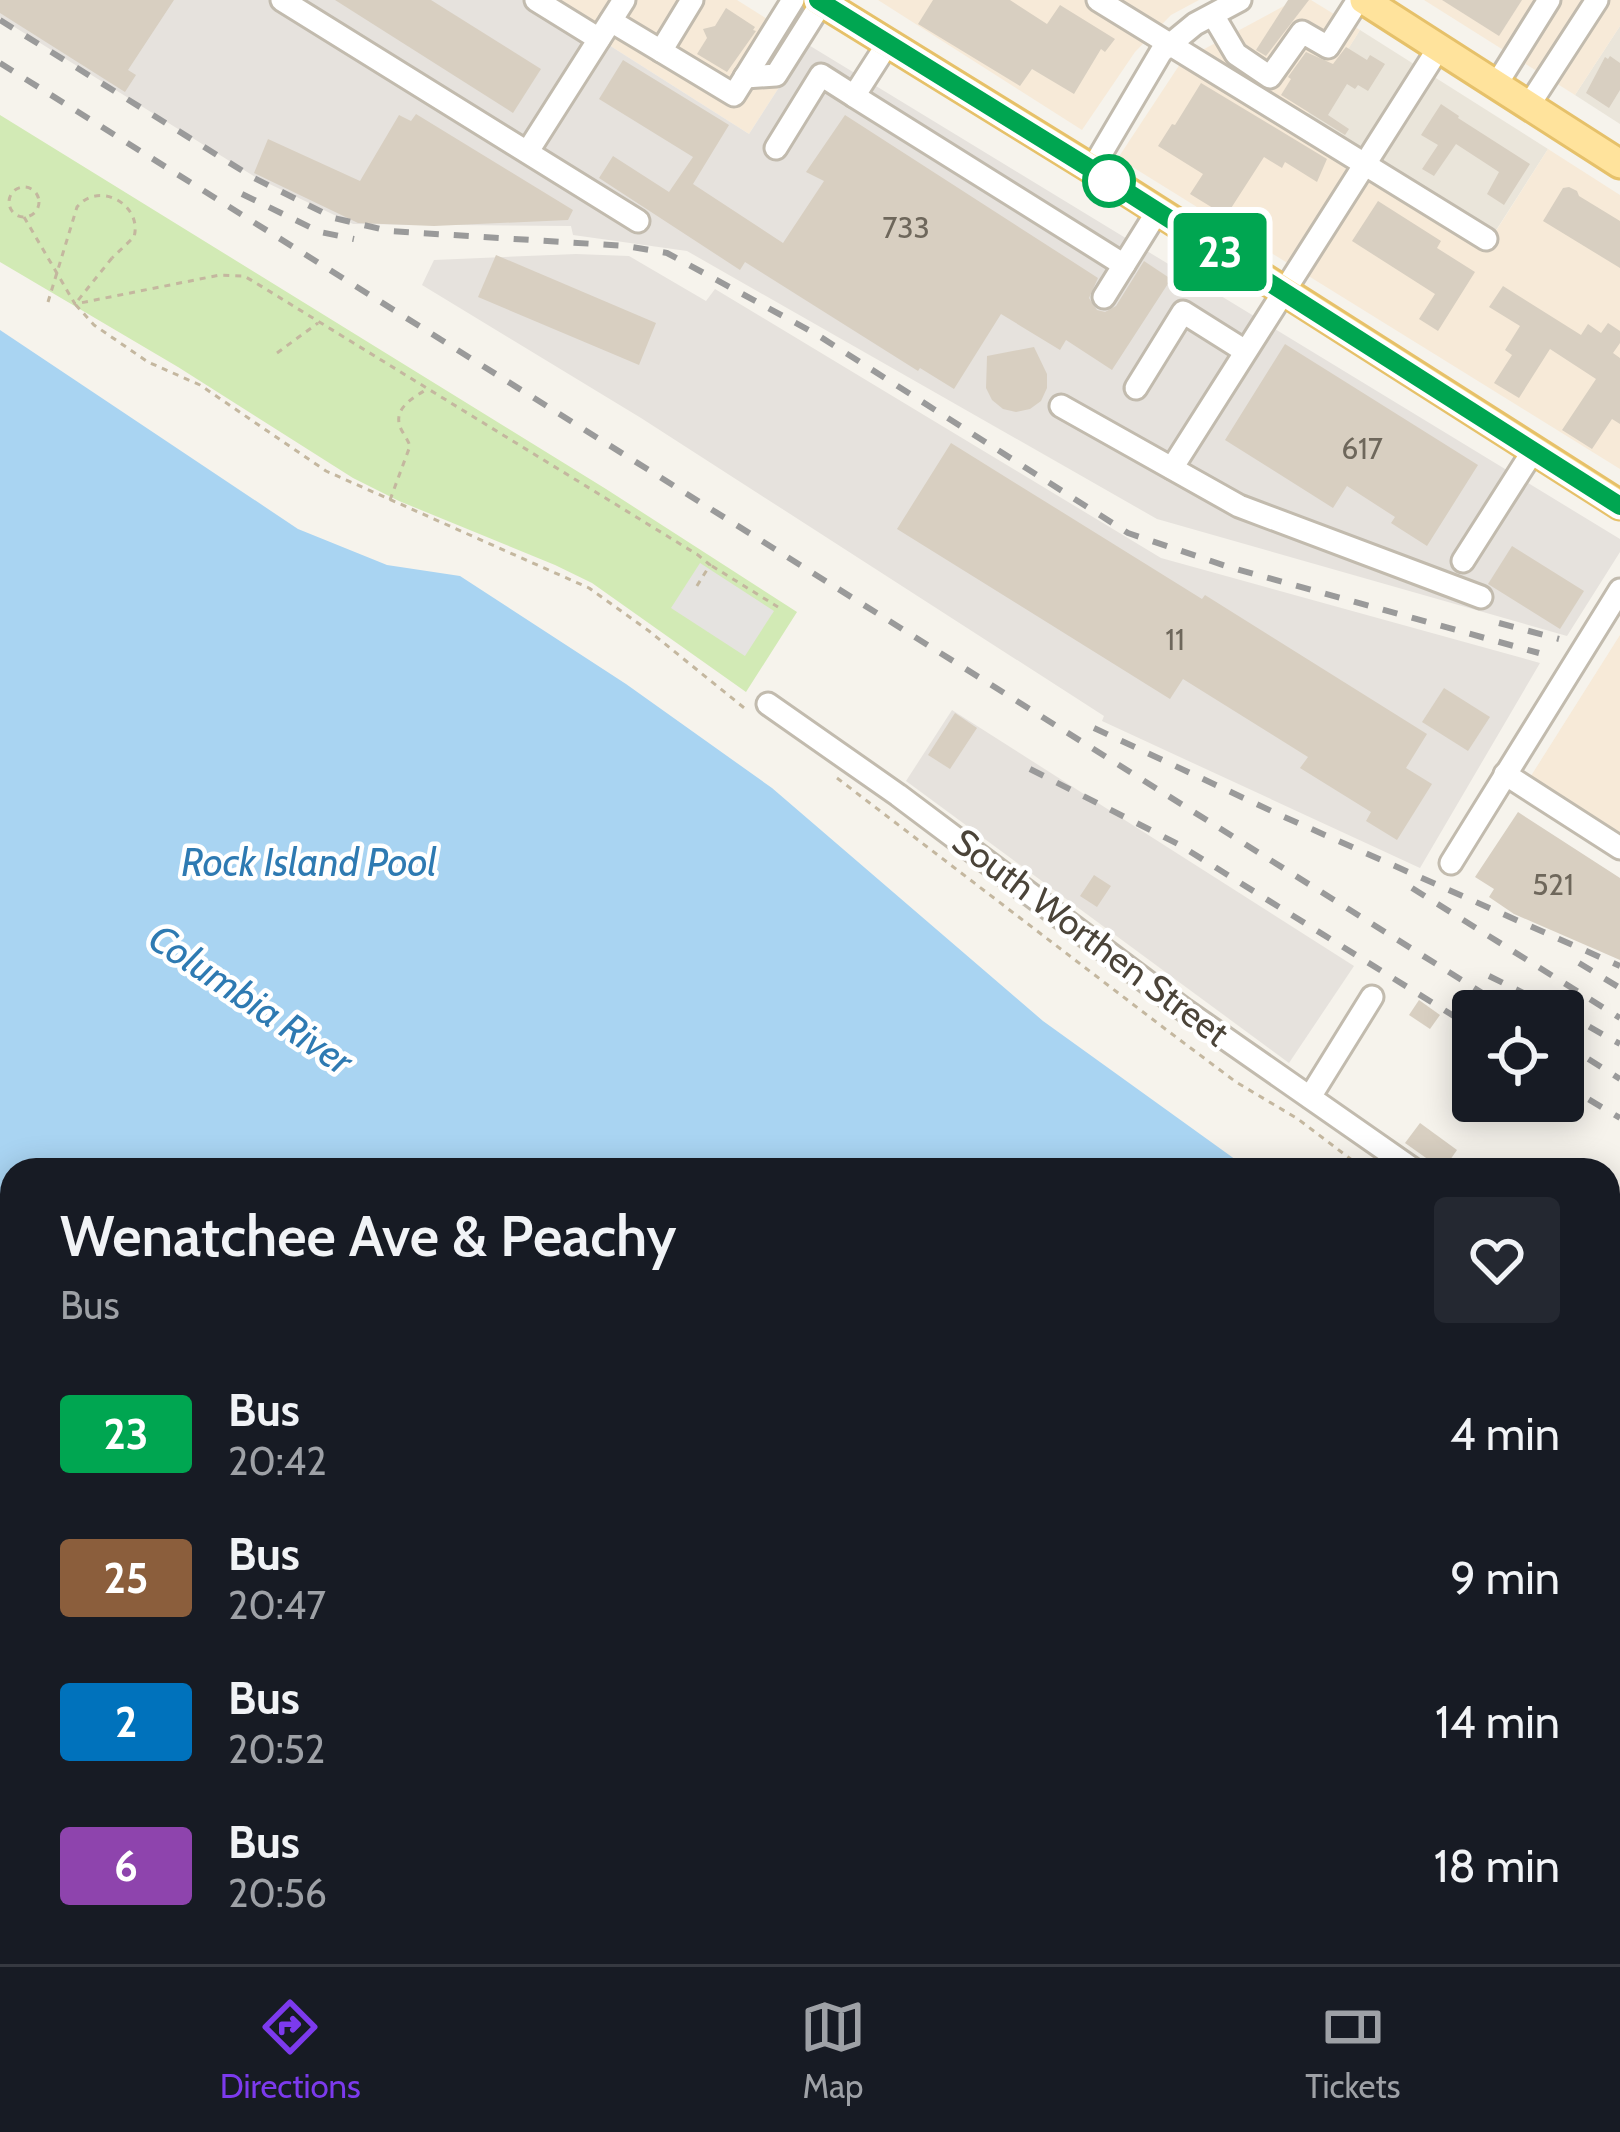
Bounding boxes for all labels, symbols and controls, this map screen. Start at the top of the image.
unlabelled marker [1084,156,1134,206]
house number: 733 [882,209,930,246]
line badge: 23 [1166,213,1274,291]
text: 23 [1198,226,1242,278]
house number: 617 [1341,430,1383,467]
house number: 11 [1165,621,1185,658]
street label: South Worthen Street [944,819,1238,1055]
water label: Rock Island Pool [181,838,437,886]
house number: 521 [1532,866,1574,903]
water label: Columbia River [140,913,364,1086]
map controls [1452,990,1584,1122]
button: locate [1452,990,1584,1122]
button: heart [1434,1197,1560,1323]
text: Wenatchee Ave & Peachy [60,1201,676,1270]
text: Bus [60,1281,120,1329]
text: Bus [228,1383,300,1437]
text: 4 min [1450,1407,1560,1461]
text: 23 [104,1408,148,1460]
text: 20:42 [228,1437,327,1485]
text: Bus [228,1527,300,1581]
text: 9 min [1450,1551,1560,1605]
text: 25 [104,1552,148,1604]
text: 20:47 [228,1581,326,1629]
text: Bus [228,1671,300,1725]
text: 14 min [1435,1695,1560,1749]
text: 2 [115,1696,137,1748]
text: 20:52 [228,1725,325,1773]
text: Bus [228,1815,300,1869]
text: 18 min [1434,1839,1560,1893]
text: 6 [114,1840,138,1892]
text: 20:56 [228,1869,327,1917]
tab: Directions [220,1994,361,2106]
tab: Map [800,1994,866,2106]
tab: Tickets [1305,1994,1400,2106]

